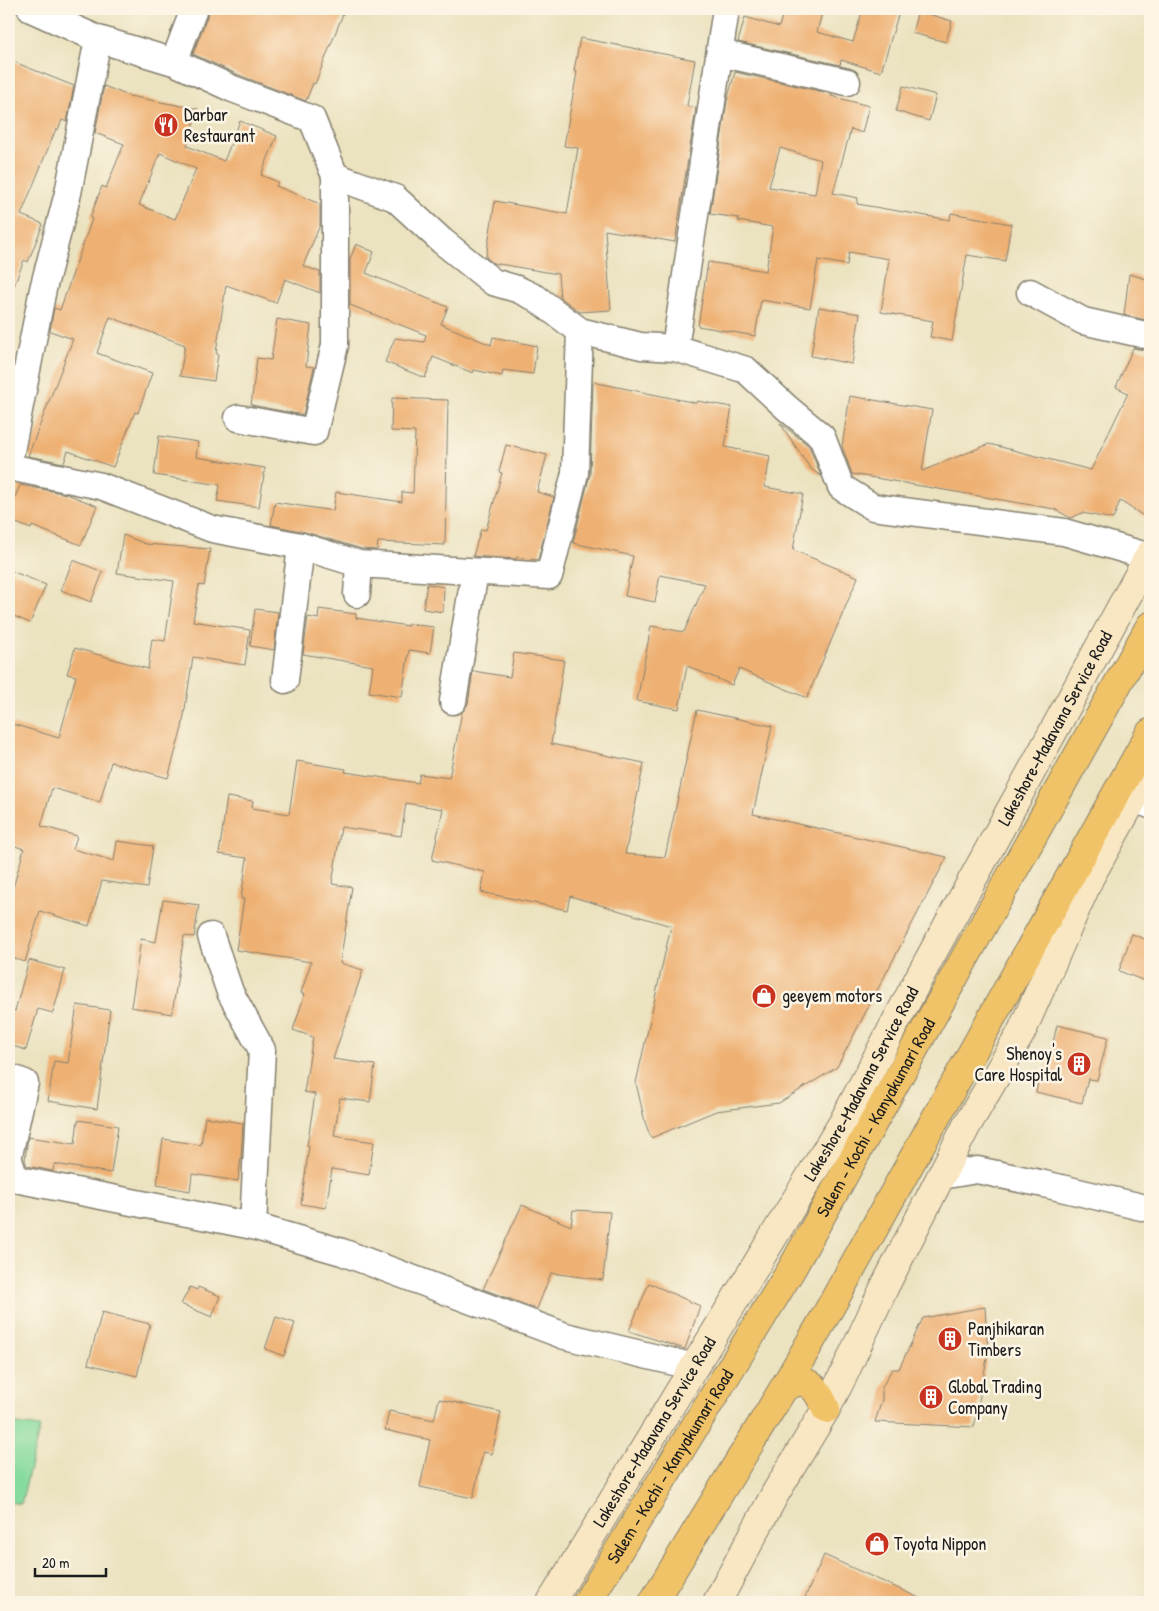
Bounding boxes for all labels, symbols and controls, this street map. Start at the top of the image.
place label: Darbar Restaurant [184,102,256,148]
restaurant icon: Darbar Restaurant [153,112,179,138]
street label: Lakeshore-Madavana Service Road [991,626,1118,830]
street label: Lakeshore-Madavana Service Road [797,982,924,1186]
shop icon: geeyem motors [751,983,777,1009]
place label: geeyem motors [782,983,882,1008]
street label: Salem - Kochi - Kanyakumari Road [810,1014,941,1221]
place label: Shenoy's Care Hospital [974,1041,1062,1087]
building icon: Shenoy's Care Hospital [1066,1051,1092,1077]
place label: Panjhikaran Timbers [968,1316,1044,1362]
building icon: Panjhikaran Timbers [937,1326,963,1352]
street label: Lakeshore-Madavana Service Road [587,1332,722,1532]
street label: Salem - Kochi - Kanyakumari Road [601,1364,739,1568]
place label: Global Trading Company [948,1374,1042,1420]
building icon: Global Trading Company [918,1384,944,1410]
shop icon: Toyota Nippon [864,1531,890,1557]
place label: Toyota Nippon [894,1531,986,1556]
scale bar [35,1546,106,1578]
text: 20 m [42,1552,69,1573]

